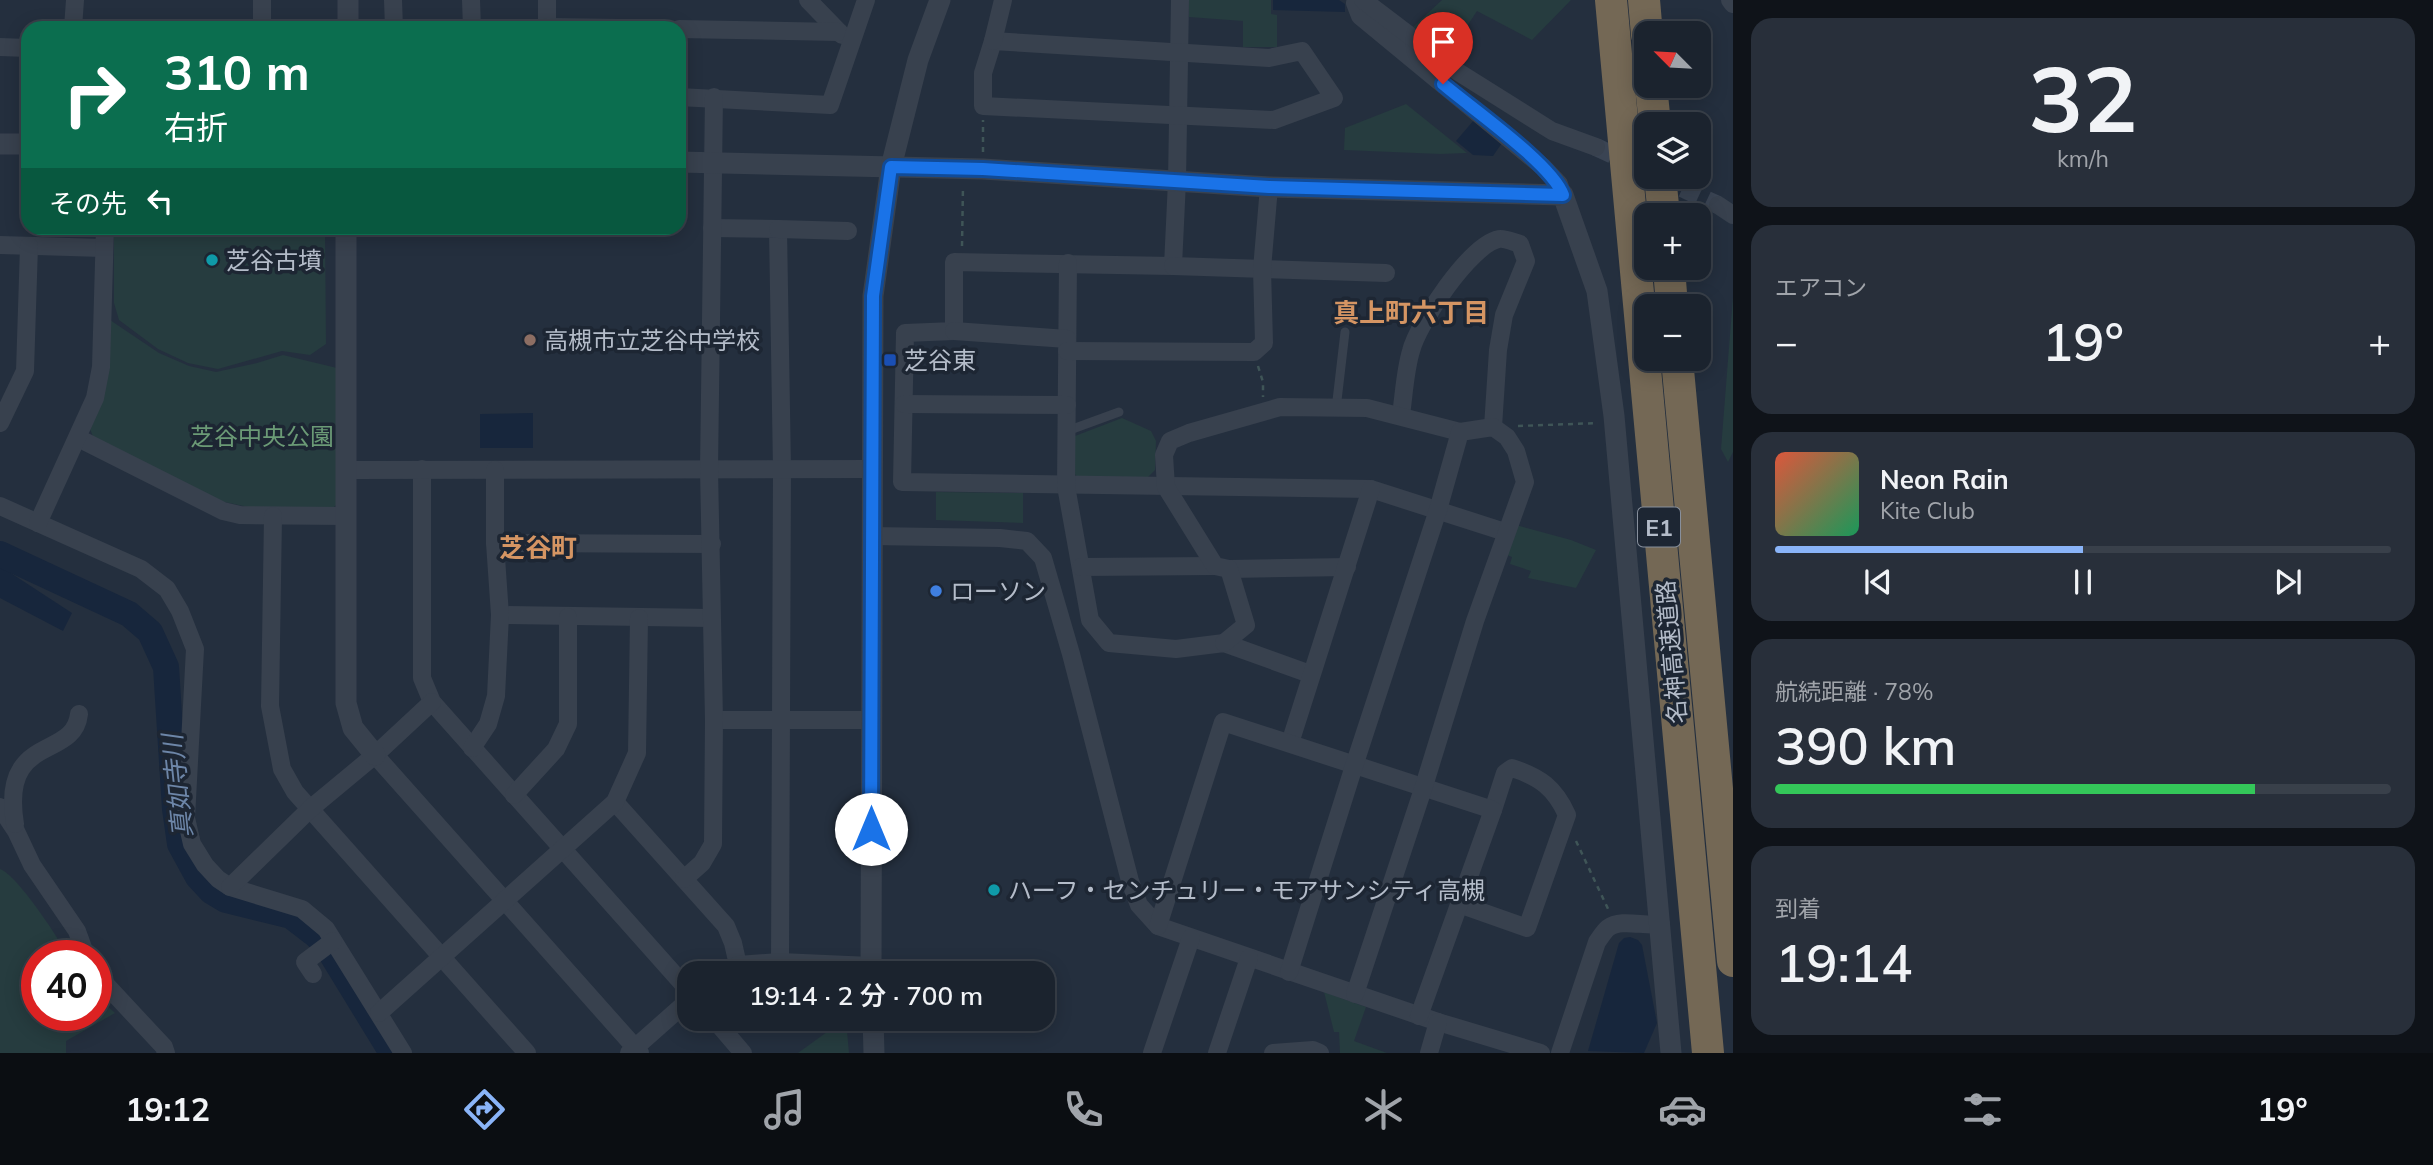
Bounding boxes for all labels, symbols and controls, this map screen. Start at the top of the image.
pin [1413,12.0,1473,84]
north arrow [1634,21,1712,98]
map controls [1634,21,1711,371]
icon: arrive [1424,23,1462,61]
text: 310 m [164,41,310,102]
text: 32 [2028,41,2138,155]
icon: right [49,49,140,140]
text: 右折 [164,107,228,147]
button: layers [1634,112,1711,189]
text: km/h [2057,144,2109,173]
icon: left [141,182,179,220]
text: その先 [49,187,127,220]
button: + [1634,203,1711,280]
place label: 芝谷古墳 [226,245,322,275]
marker: 芝谷古墳 [204,252,220,268]
text: エアコン [1775,273,1867,302]
button: − [1634,294,1711,371]
district label: 真上町六丁目 [1333,296,1489,329]
text: 19° [2042,309,2124,374]
text: − [1775,318,1798,366]
text: + [2368,318,2391,366]
place label: 高槻市立芝谷中学校 [544,325,760,355]
marker: 高槻市立芝谷中学校 [522,332,538,348]
place label: 芝谷東 [904,345,976,375]
marker: 芝谷東 [882,352,898,368]
park label: 芝谷中央公園 [190,421,334,451]
text: Neon Rain [1880,463,2009,496]
text: Kite Club [1880,496,1975,525]
road number: E1 [1638,508,1680,547]
district label: 芝谷町 [499,531,577,564]
icon: previous [1859,563,1897,601]
icon: pause [2064,563,2102,601]
icon: next [2269,563,2307,601]
place label: ローソン [950,576,1046,606]
street label: 名神高速道路 [1650,579,1692,725]
marker: ローソン [928,583,944,599]
text: 航続距離 · 78% [1775,677,1933,706]
text: 390 km [1775,713,1956,778]
water label: 真如寺川 [155,730,199,839]
position arrow [834,792,908,866]
place label: ハーフ・センチュリー・モアサンシティ高槻 [1008,875,1485,905]
marker: ハーフ・センチュリー・モアサンシティ高槻 [986,882,1002,898]
text: 到着 [1775,894,1821,923]
text: 19:14 [1775,930,1912,995]
speed limit sign: 40 [21,940,112,1031]
text: 19:14 · 2 分 · 700 m [749,979,983,1012]
icon: directions [460,1085,509,1134]
icon: music [760,1085,809,1134]
icon: phone [1059,1085,1108,1134]
icon: climate [1359,1085,1408,1134]
icon: car [1658,1085,1707,1134]
icon: filters [1958,1085,2007,1134]
text: 19:12 [125,1089,210,1129]
text: 19° [2257,1089,2308,1129]

